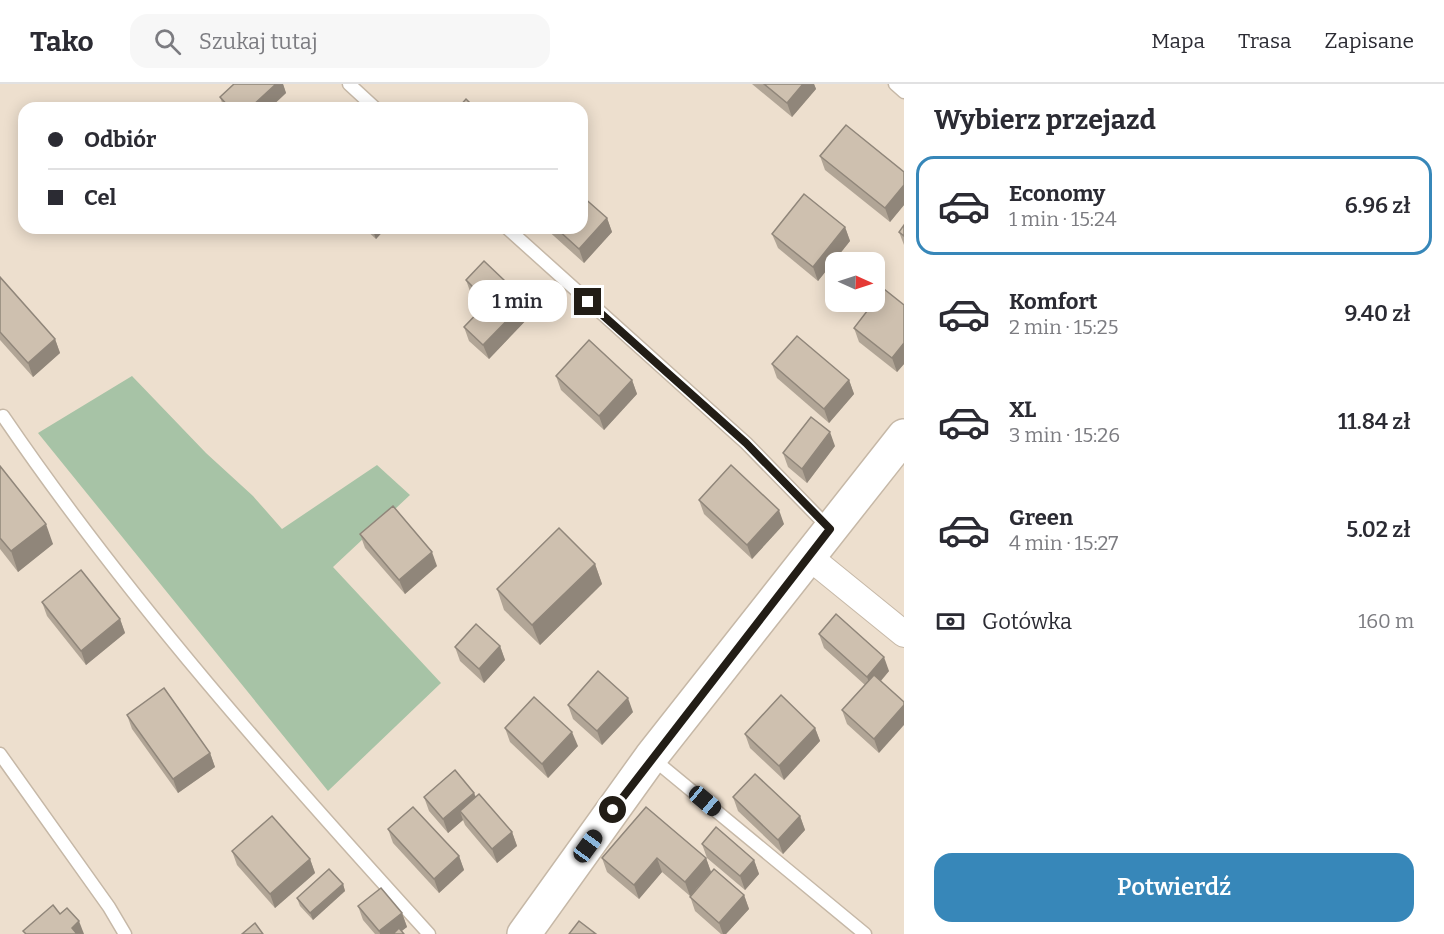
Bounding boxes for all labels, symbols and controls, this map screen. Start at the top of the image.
search box [130,14,550,68]
text: Tako [30,25,94,58]
icon: search [151,25,184,58]
text: Szukaj tutaj [199,28,318,55]
text: Mapa [1151,28,1205,54]
text: Trasa [1238,28,1291,54]
text: Zapisane [1324,28,1414,54]
text: Wybierz przejazd [934,104,1156,136]
text: Odbiór [84,126,156,153]
icon: car [937,179,991,233]
text: Economy [1009,180,1105,207]
text: Cel [84,184,116,211]
text: 6.96 zł [1345,192,1411,219]
text: 1 min · 15:24 [1009,207,1117,231]
north arrow [825,252,885,312]
map controls [825,252,885,312]
callout: 1 min [468,281,567,323]
icon: car [937,287,991,341]
route end [574,288,601,315]
text: Komfort [1009,288,1098,315]
text: 1 min [492,289,543,313]
text: 9.40 zł [1345,300,1411,327]
text: 2 min · 15:25 [1009,315,1118,339]
icon: car [937,395,991,449]
text: XL [1009,396,1036,423]
text: 11.84 zł [1338,408,1411,435]
text: 3 min · 15:26 [1009,423,1120,447]
icon: car [937,503,991,557]
text: Green [1009,504,1073,531]
text: 5.02 zł [1346,516,1411,543]
text: 4 min · 15:27 [1009,531,1118,555]
icon: cash [934,605,967,638]
text: Gotówka [982,608,1072,635]
text: 160 m [1358,609,1414,633]
car [685,783,725,819]
route start [599,796,626,823]
car [570,826,606,866]
button: Potwierdź [934,853,1414,922]

